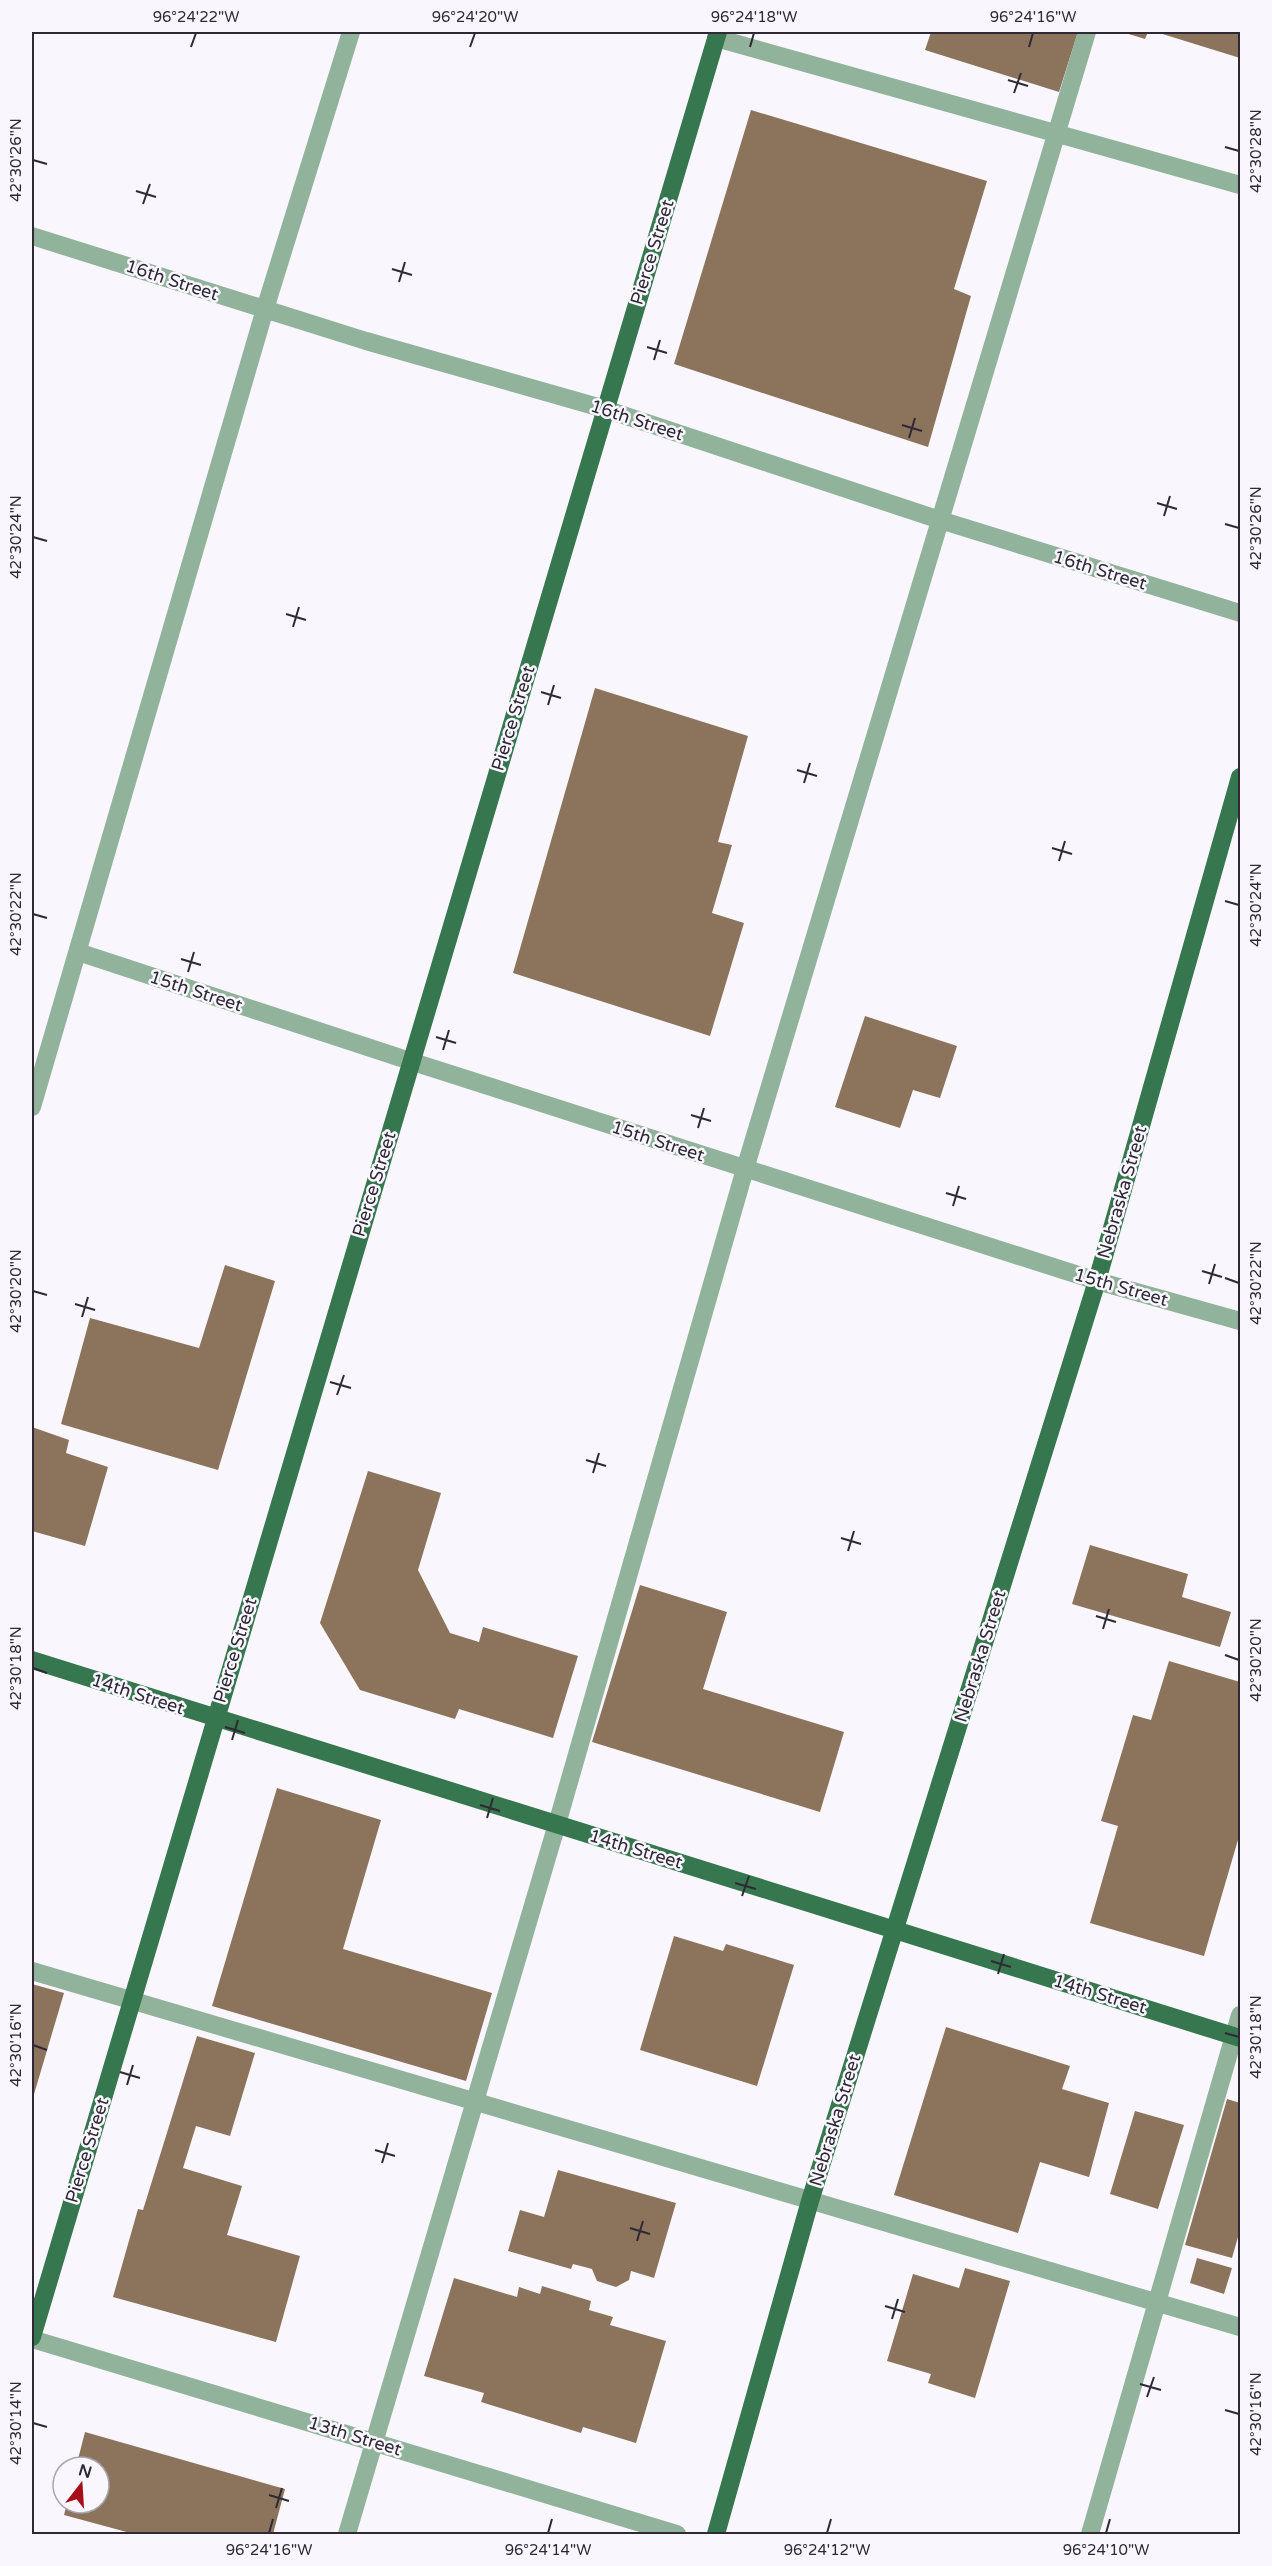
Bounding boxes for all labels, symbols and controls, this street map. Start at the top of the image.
text: 96°24'22"W [153,8,239,26]
text: 96°24'20"W [432,8,518,26]
text: 96°24'18"W [711,8,797,26]
text: 96°24'16"W [990,8,1076,26]
text: 42°30'28"N [1247,109,1265,193]
text: 42°30'26"N [7,118,25,202]
street label: Pierce Street [626,197,678,307]
street label: 16th Street [123,255,221,305]
street label: 16th Street [588,395,686,445]
text: 42°30'26"N [1247,486,1265,570]
text: 42°30'24"N [7,495,25,579]
street label: 16th Street [1051,545,1150,595]
street label: Pierce Street [487,663,539,773]
text: 42°30'24"N [1247,863,1265,947]
text: 42°30'22"N [7,872,25,956]
street label: 15th Street [147,966,245,1016]
street label: 15th Street [609,1116,707,1166]
street label: Nebraska Street [1093,1123,1152,1261]
street label: Pierce Street [348,1129,400,1239]
text: 42°30'22"N [1247,1241,1265,1325]
text: 42°30'20"N [7,1249,25,1333]
street label: 15th Street [1072,1263,1171,1311]
street label: Nebraska Street [949,1587,1011,1725]
street label: Pierce Street [209,1595,261,1705]
text: 42°30'20"N [1247,1618,1265,1702]
text: 42°30'18"N [7,1626,25,1710]
street label: 14th Street [89,1669,187,1719]
street label: 14th Street [587,1824,686,1874]
street label: 14th Street [1051,1969,1150,2019]
text: 42°30'18"N [1247,1995,1265,2079]
text: 42°30'16"N [7,2003,25,2087]
street label: Nebraska Street [804,2051,866,2189]
street label: Pierce Street [61,2095,113,2205]
text: 42°30'16"N [1247,2372,1265,2456]
text: 42°30'14"N [7,2381,25,2465]
street label: 13th Street [306,2411,405,2461]
north arrow [51,2455,111,2515]
text: N [76,2460,94,2483]
text: 96°24'16"W [226,2541,312,2559]
text: 96°24'14"W [505,2541,591,2559]
text: 96°24'12"W [784,2541,870,2559]
text: 96°24'10"W [1063,2541,1149,2559]

